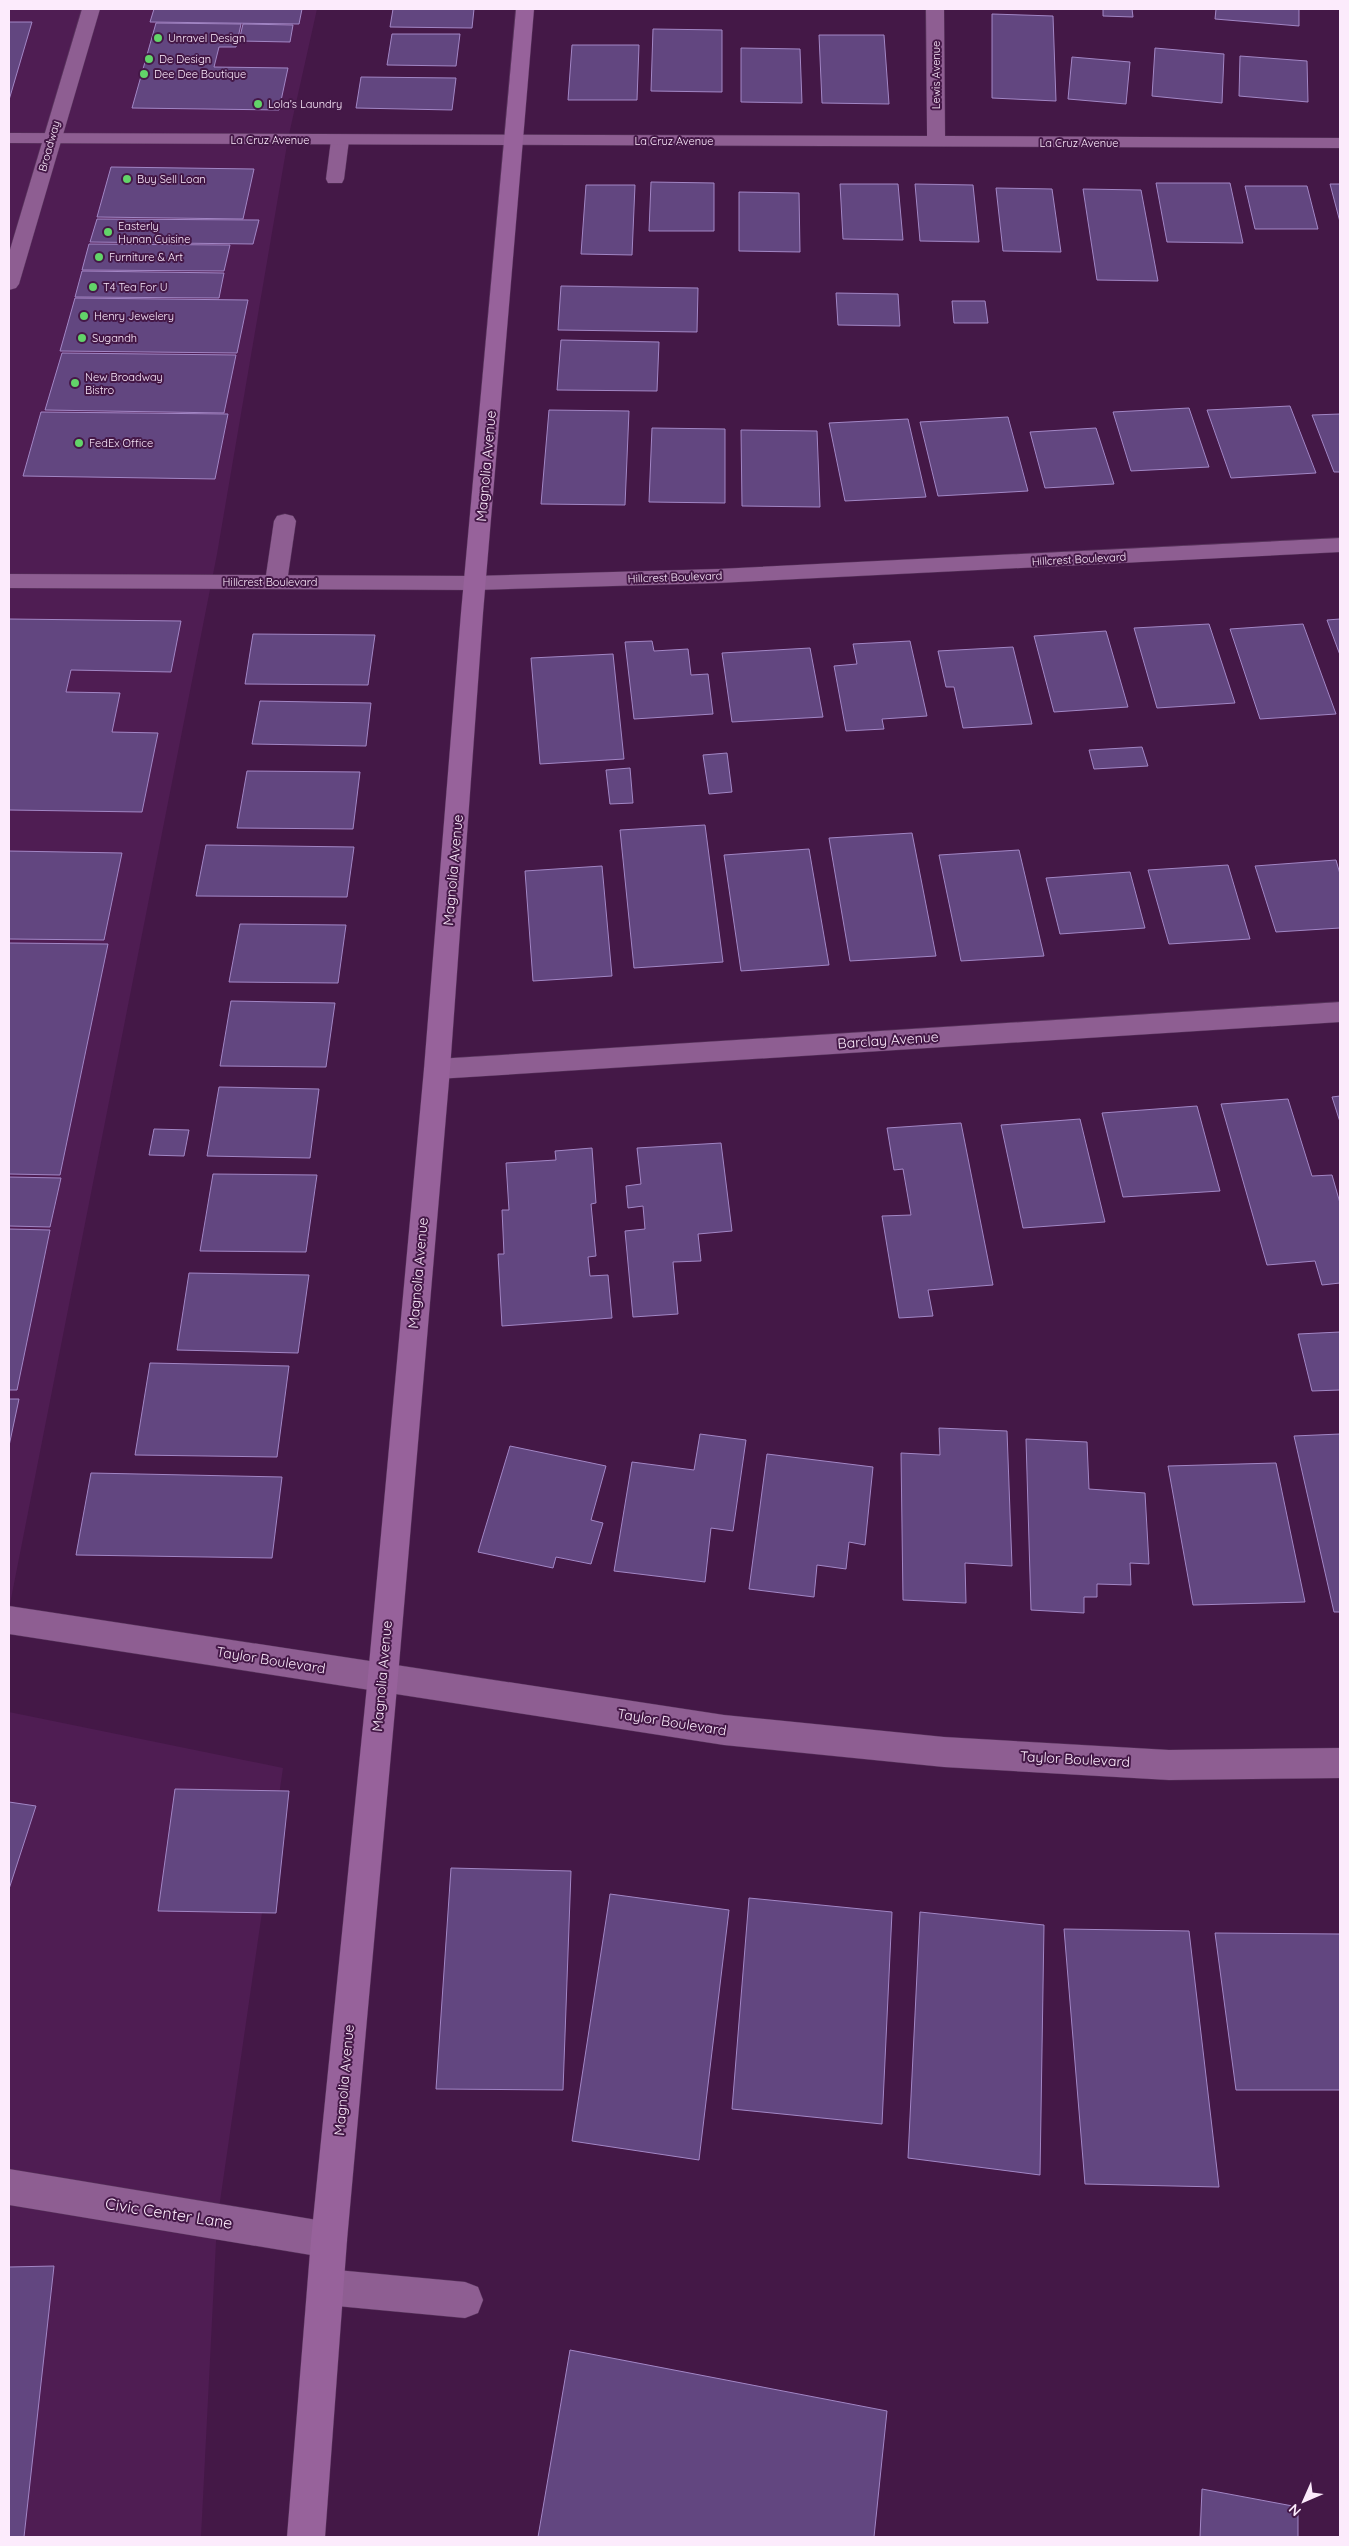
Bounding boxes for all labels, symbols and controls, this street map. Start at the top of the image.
place label: Unravel Design [168,31,245,45]
marker: Unravel Design [152,32,164,44]
street label: Lewis Avenue [929,41,943,109]
place label: De Design [159,52,211,66]
marker: De Design [143,53,155,65]
place label: Dee Dee Boutique [154,67,246,81]
marker: Dee Dee Boutique [138,68,150,80]
place label: Lola’s Laundry [268,97,342,111]
marker: Lola’s Laundry [252,98,264,110]
street label: Broadway [35,119,63,173]
street label: La Cruz Avenue [230,133,310,147]
street label: La Cruz Avenue [634,134,714,148]
street label: La Cruz Avenue [1039,136,1119,150]
place label: Buy Sell Loan [137,172,206,186]
marker: Buy Sell Loan [121,173,133,185]
place label: Easterly Hunan Cuisine [118,219,190,246]
marker: Easterly Hunan Cuisine [102,226,114,238]
place label: Furniture & Art [109,250,183,264]
marker: Furniture & Art [93,251,105,263]
place label: T4 Tea For U [103,280,167,294]
marker: T4 Tea For U [87,281,99,293]
place label: Henry Jewelery [94,309,174,323]
marker: Henry Jewelery [78,310,90,322]
place label: Sugandh [92,331,137,345]
marker: Sugandh [76,332,88,344]
place label: New Broadway Bistro [85,370,163,397]
marker: New Broadway Bistro [69,377,81,389]
street label: Magnolia Avenue [472,409,500,522]
place label: FedEx Office [89,436,153,450]
marker: FedEx Office [73,437,85,449]
street label: Hillcrest Boulevard [1031,550,1127,568]
street label: Hillcrest Boulevard [627,568,723,586]
street label: Hillcrest Boulevard [223,575,317,589]
street label: Magnolia Avenue [439,813,467,926]
street label: Barclay Avenue [837,1027,939,1053]
street label: Magnolia Avenue [404,1216,432,1329]
street label: Magnolia Avenue [368,1619,396,1732]
street label: Taylor Boulevard [215,1642,327,1678]
street label: Taylor Boulevard [616,1704,728,1740]
street label: Taylor Boulevard [1020,1747,1130,1771]
street label: Magnolia Avenue [330,2023,358,2136]
street label: Civic Center Lane [104,2193,234,2233]
north arrow [1279,2476,1329,2526]
text: N [1285,2500,1305,2520]

